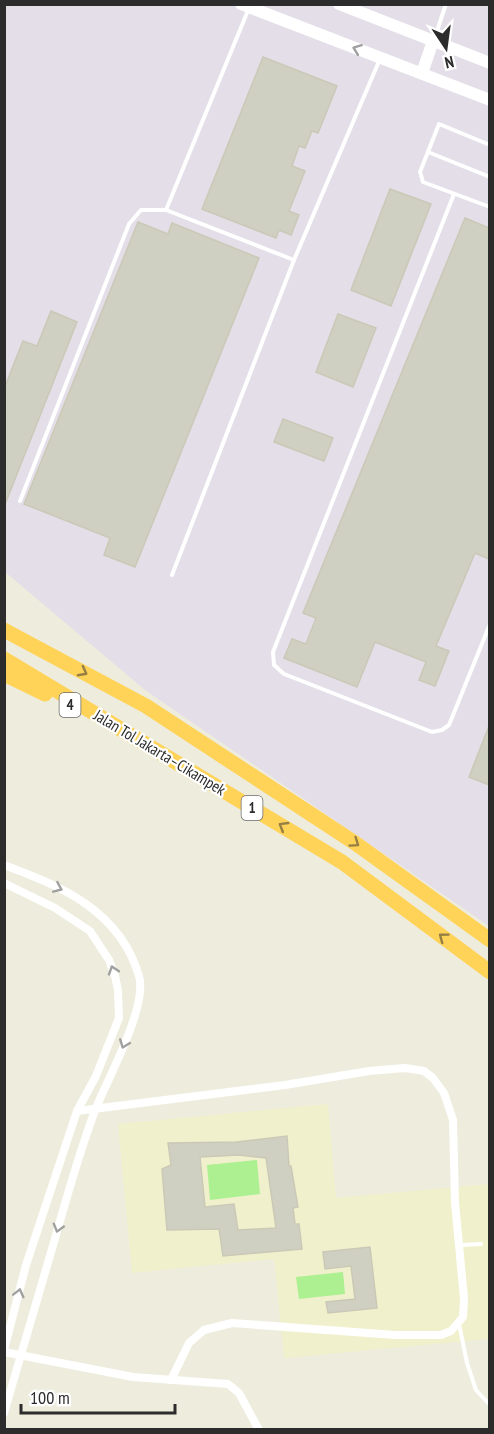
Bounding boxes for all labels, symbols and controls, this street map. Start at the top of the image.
north arrow [416,18,476,78]
one-way arrow [352,44,363,56]
text: N [443,52,456,73]
one-way arrow [77,665,87,676]
road number: 4 [60,693,80,717]
street label: Jalan Tol Jakarta–Cikampek [90,704,230,800]
road number: 1 [242,796,262,820]
one-way arrow [279,821,289,833]
one-way arrow [348,836,359,847]
one-way arrow [52,881,63,893]
one-way arrow [438,933,449,944]
one-way arrow [107,965,120,976]
one-way arrow [118,1039,131,1049]
one-way arrow [53,1222,65,1233]
one-way arrow [12,1288,24,1299]
scale bar [21,1377,176,1415]
text: 100 m [30,1386,70,1409]

